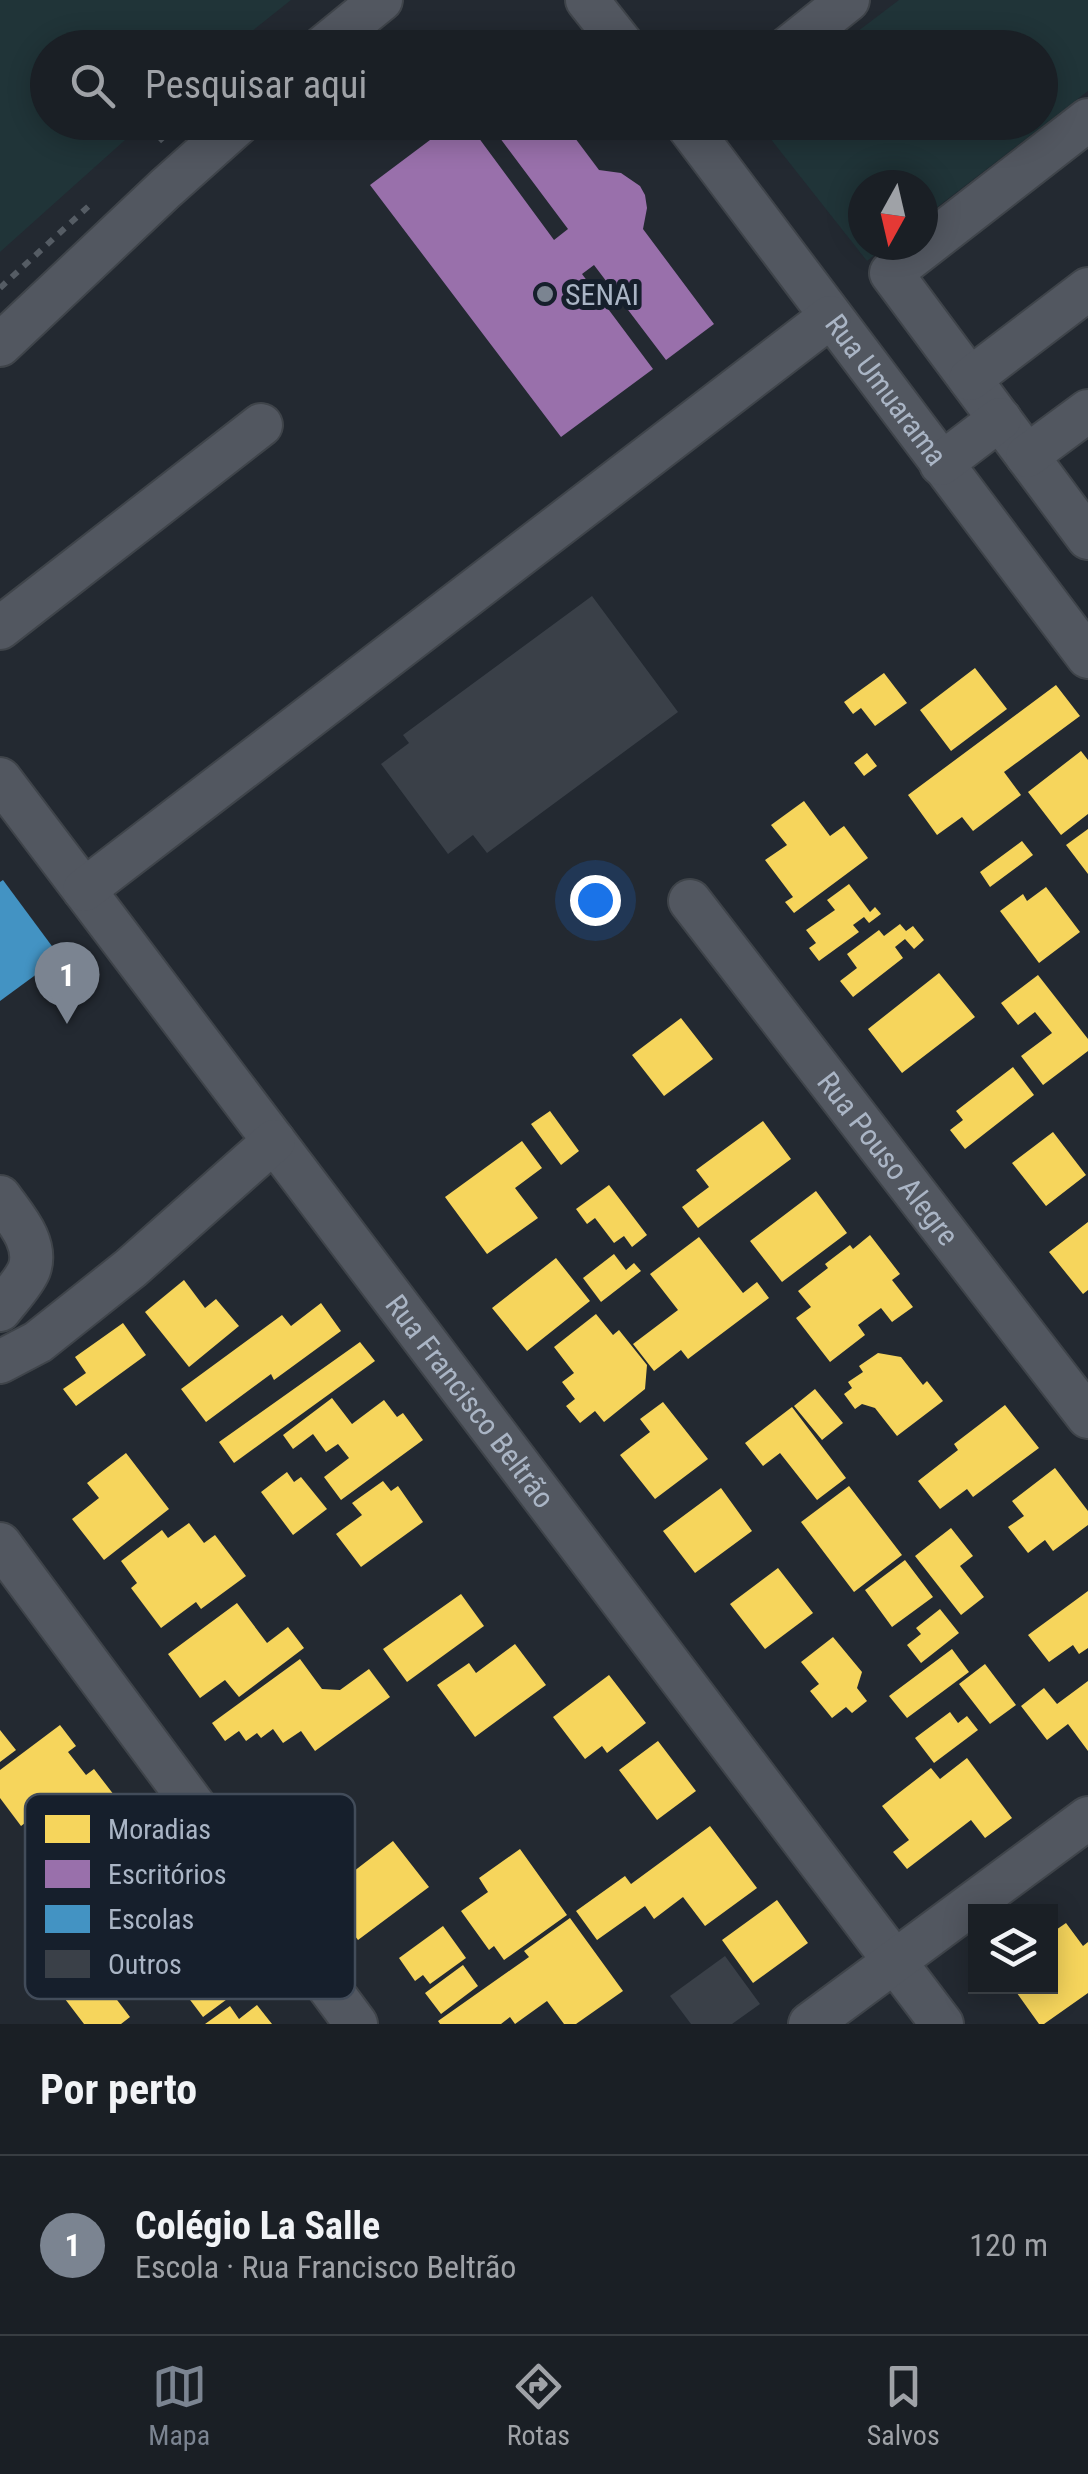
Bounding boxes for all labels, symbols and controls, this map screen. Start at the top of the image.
search box [30,30,1058,140]
icon: search [65,58,120,113]
text: Pesquisar aqui [145,63,367,107]
north arrow [848,170,938,260]
place label: SENAI [565,277,639,312]
marker: SENAI [534,283,556,305]
street label: Rua Umuarama [818,307,955,472]
your location [570,875,621,926]
pin: 1 [34,942,100,1024]
street label: Rua Pouso Alegre [811,1065,966,1252]
street label: Rua Francisco Beltrão [379,1288,562,1514]
legend [25,1794,355,1999]
text: Moradias [108,1813,211,1846]
text: Escritórios [108,1858,226,1891]
text: Escolas [108,1903,194,1936]
map controls [968,1904,1058,1994]
button: layers [968,1904,1058,1994]
text: Outros [108,1948,182,1981]
text: Por perto [40,2065,197,2114]
text: Colégio La Salle [135,2204,380,2248]
text: 1 [64,2226,81,2264]
text: 120 m [969,2226,1048,2264]
text: Escola · Rua Francisco Beltrão [135,2248,516,2286]
tab: Mapa [148,2359,210,2452]
tab: Rotas [507,2359,570,2452]
tab: Salvos [867,2359,940,2452]

